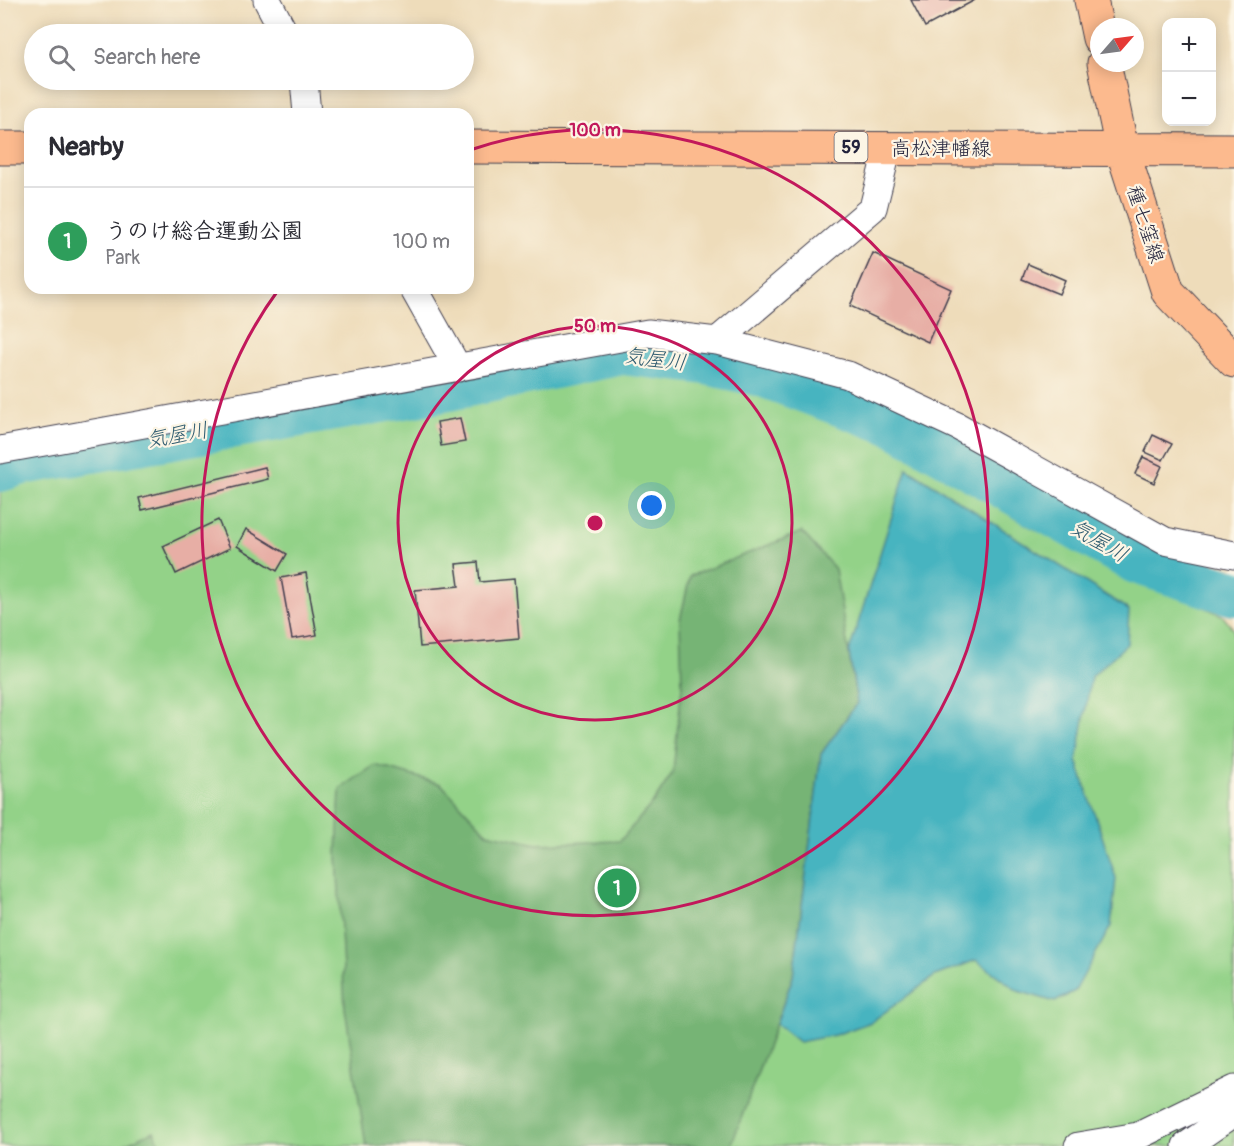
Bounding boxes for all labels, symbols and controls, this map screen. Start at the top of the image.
north arrow [1090,18,1144,72]
map controls [1162,18,1216,126]
button: + [1162,18,1216,72]
search box [24,24,474,90]
icon: search [45,41,78,74]
text: Search here [93,43,200,71]
button: − [1162,72,1216,126]
text: 100 m [569,119,621,142]
text: Nearby [48,131,124,163]
road number: 59 [834,132,868,162]
street label: 高松津幡線 [891,136,991,161]
street label: 種七窪線 [1121,182,1170,266]
text: うのけ総合運動公園 [105,217,303,245]
text: 1 [64,229,71,254]
text: 100 m [393,229,450,254]
text: Park [105,245,140,270]
text: 50 m [574,315,616,338]
water label: 気屋川 [622,342,688,377]
water label: 気屋川 [144,417,210,454]
your location [637,491,666,520]
centre of rings [585,513,605,533]
water label: 気屋川 [1065,514,1133,569]
pin: 1 [598,866,636,910]

